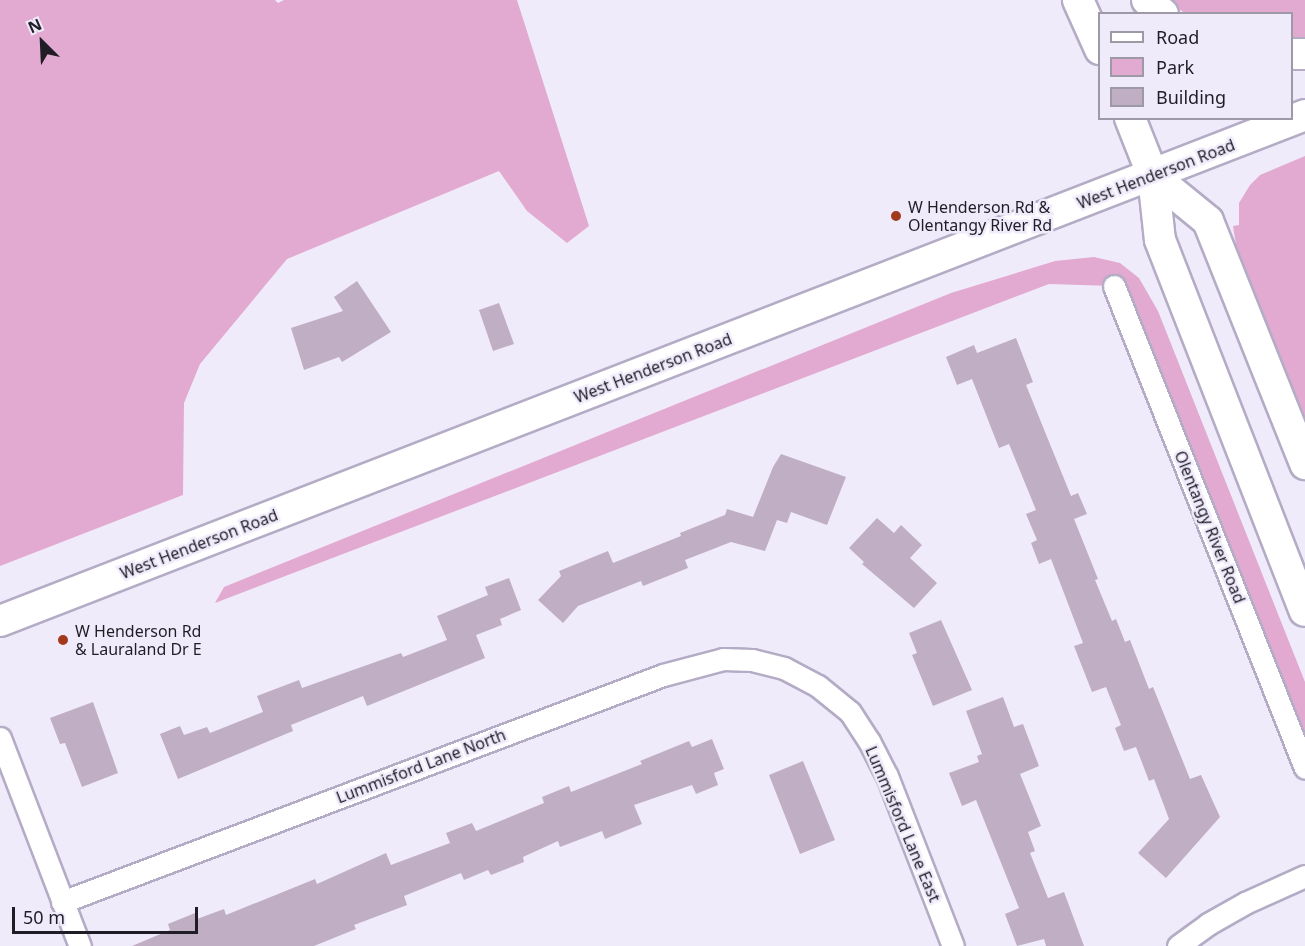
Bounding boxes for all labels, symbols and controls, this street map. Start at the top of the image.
north arrow [12,12,72,72]
legend [1098,12,1293,120]
text: N [24,13,45,38]
text: Road [1156,25,1199,49]
text: Park [1156,55,1194,79]
text: Building [1156,85,1226,109]
street label: West Henderson Road [1074,135,1238,213]
place label: W Henderson Rd & Olentangy River Rd [908,197,1052,235]
marker: W Henderson Rd & Olentangy River Rd [889,209,903,223]
street label: West Henderson Road [571,329,735,407]
street label: Olentangy River Road [1171,448,1249,606]
street label: West Henderson Road [117,505,281,583]
place label: W Henderson Rd & Lauraland Dr E [75,621,202,659]
marker: W Henderson Rd & Lauraland Dr E [56,633,70,647]
street label: Lummisford Lane North [334,725,508,807]
street label: Lummisford Lane East [861,743,945,905]
scale bar [15,895,201,933]
text: 50 m [23,905,65,929]

